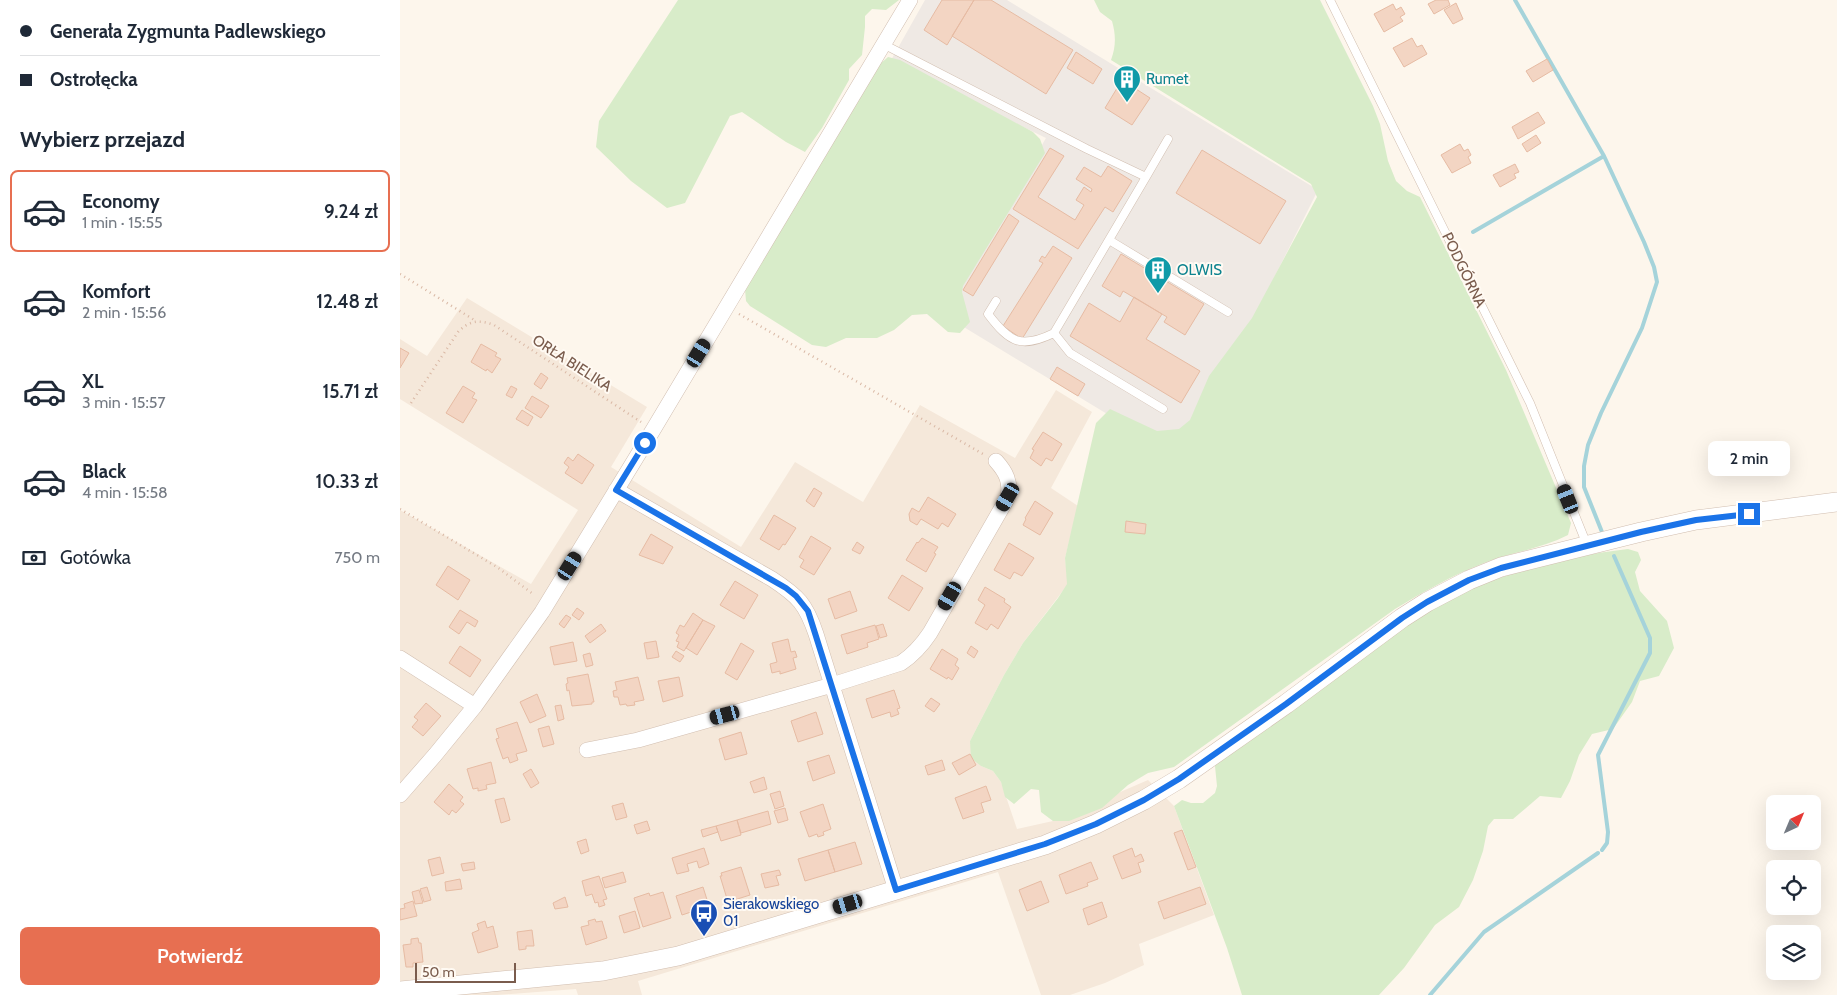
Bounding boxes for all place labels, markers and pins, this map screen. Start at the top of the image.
building icon: Rumet [1112,64,1142,103]
place label: Rumet [1146,70,1189,88]
building icon: OLWIS [1143,255,1173,294]
place label: OLWIS [1177,261,1222,279]
place label: Sierakowskiego 01 [723,895,819,930]
bus stop icon: Sierakowskiego 01 [689,898,719,937]

